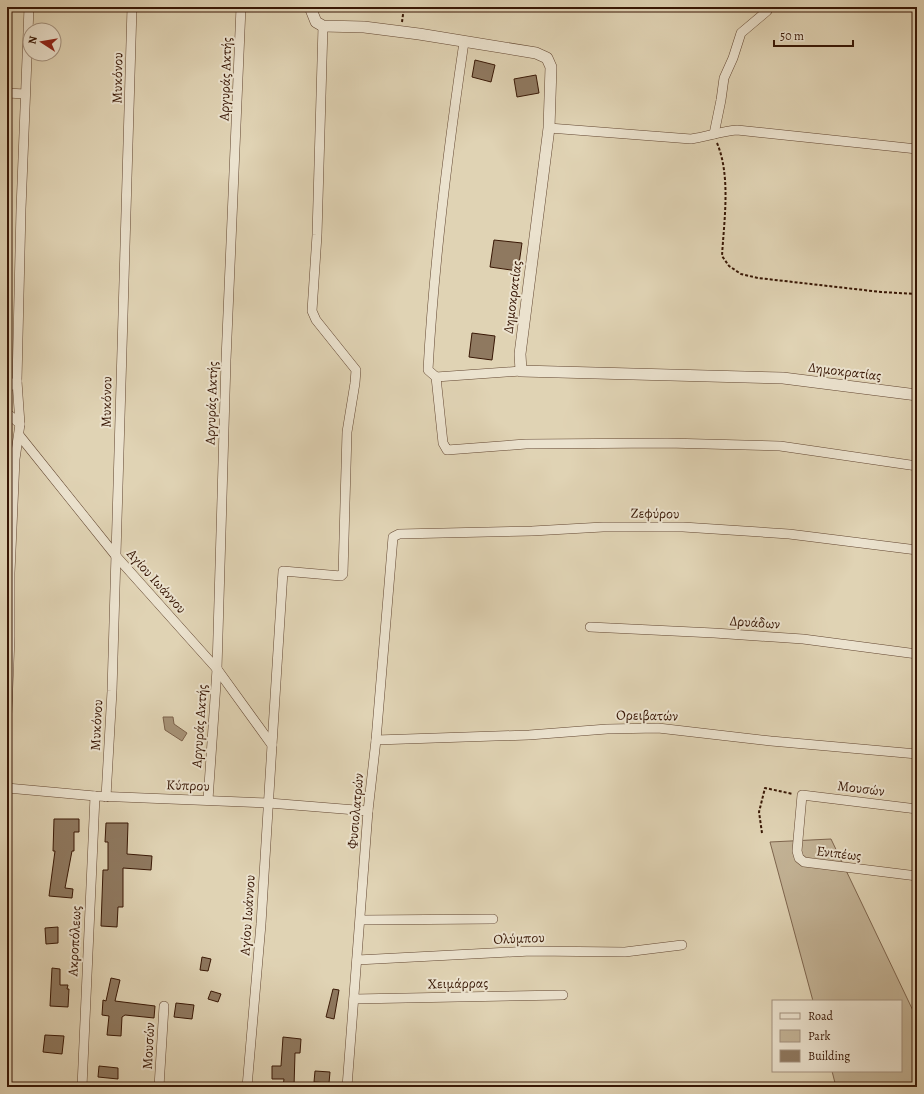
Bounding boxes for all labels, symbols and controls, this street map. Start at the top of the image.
north arrow [22,22,62,62]
scale bar [774,22,853,48]
text: 50 m [780,28,804,44]
text: N [25,35,41,46]
street label: Αργυράς Ακτής [215,37,236,122]
street label: Μυκόνου [108,52,127,104]
street label: Δημοκρατίας [499,260,526,335]
street label: Δημοκρατίας [807,358,882,385]
street label: Αργυράς Ακτής [201,361,222,446]
street label: Μυκόνου [97,376,116,428]
street label: Ζεφύρου [630,504,680,523]
street label: Αγίου Ιωάννου [122,544,191,618]
street label: Δρυάδων [729,611,781,634]
street label: Αργυράς Ακτής [187,684,212,769]
street label: Μυκόνου [86,699,107,751]
street label: Ορειβατών [616,705,678,726]
street label: Φυσιολατρών [343,772,368,850]
street label: Κύπρου [166,775,210,796]
street label: Μουσών [836,776,886,801]
street label: Ενιπέως [815,841,863,866]
street label: Αγίου Ιωάννου [235,874,260,957]
street label: Ακροπόλεως [63,905,86,978]
street label: Ολύμπου [493,928,545,949]
street label: Χειμάρρας [428,973,489,994]
legend [772,1000,902,1072]
text: Road [808,1008,834,1024]
street label: Μουσών [138,1022,159,1070]
text: Park [808,1028,831,1044]
text: Building [808,1048,850,1064]

